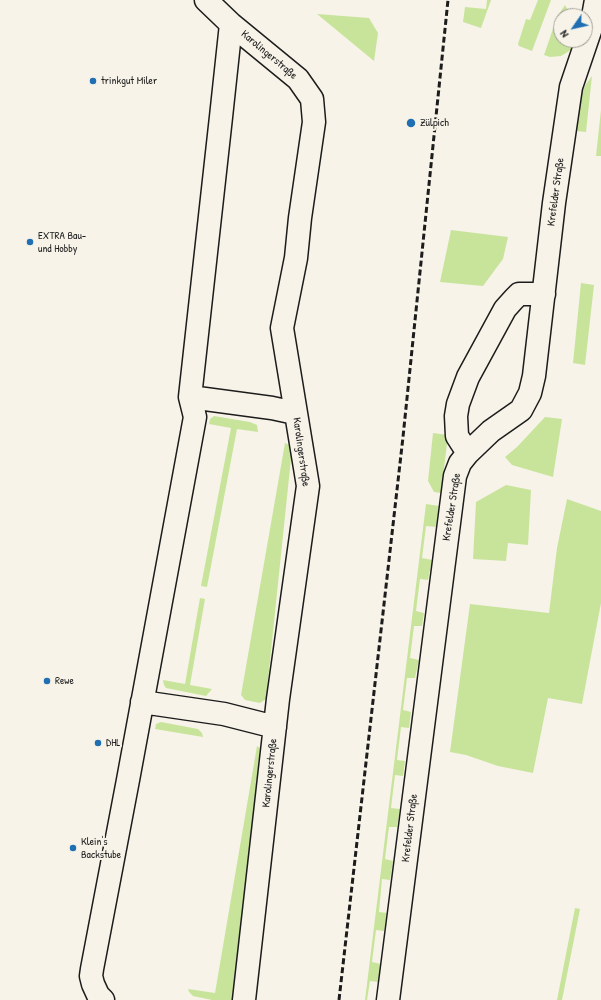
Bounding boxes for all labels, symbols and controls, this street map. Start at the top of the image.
north arrow [553,8,593,48]
street label: Karolingerstraße [238,28,300,82]
text: N [556,28,571,41]
place label: trinkgut Miler [101,74,157,88]
marker: trinkgut Miler [88,76,98,86]
place label: Zülpich [420,116,449,130]
marker: Zülpich [405,117,417,129]
street label: Krefelder Straße [545,157,567,227]
place label: EXTRA Bau- und Hobby [38,229,86,255]
marker: EXTRA Bau- und Hobby [25,237,35,247]
street label: Karolingerstraße [290,417,312,487]
street label: Krefelder Straße [440,472,464,542]
place label: Rewe [55,674,74,688]
marker: Rewe [42,676,52,686]
place label: DHL [106,736,120,750]
marker: DHL [93,738,103,748]
street label: Karolingerstraße [260,738,280,808]
street label: Krefelder Straße [399,793,421,863]
place label: Klein's Backstube [81,835,121,861]
marker: Klein's Backstube [68,843,78,853]

